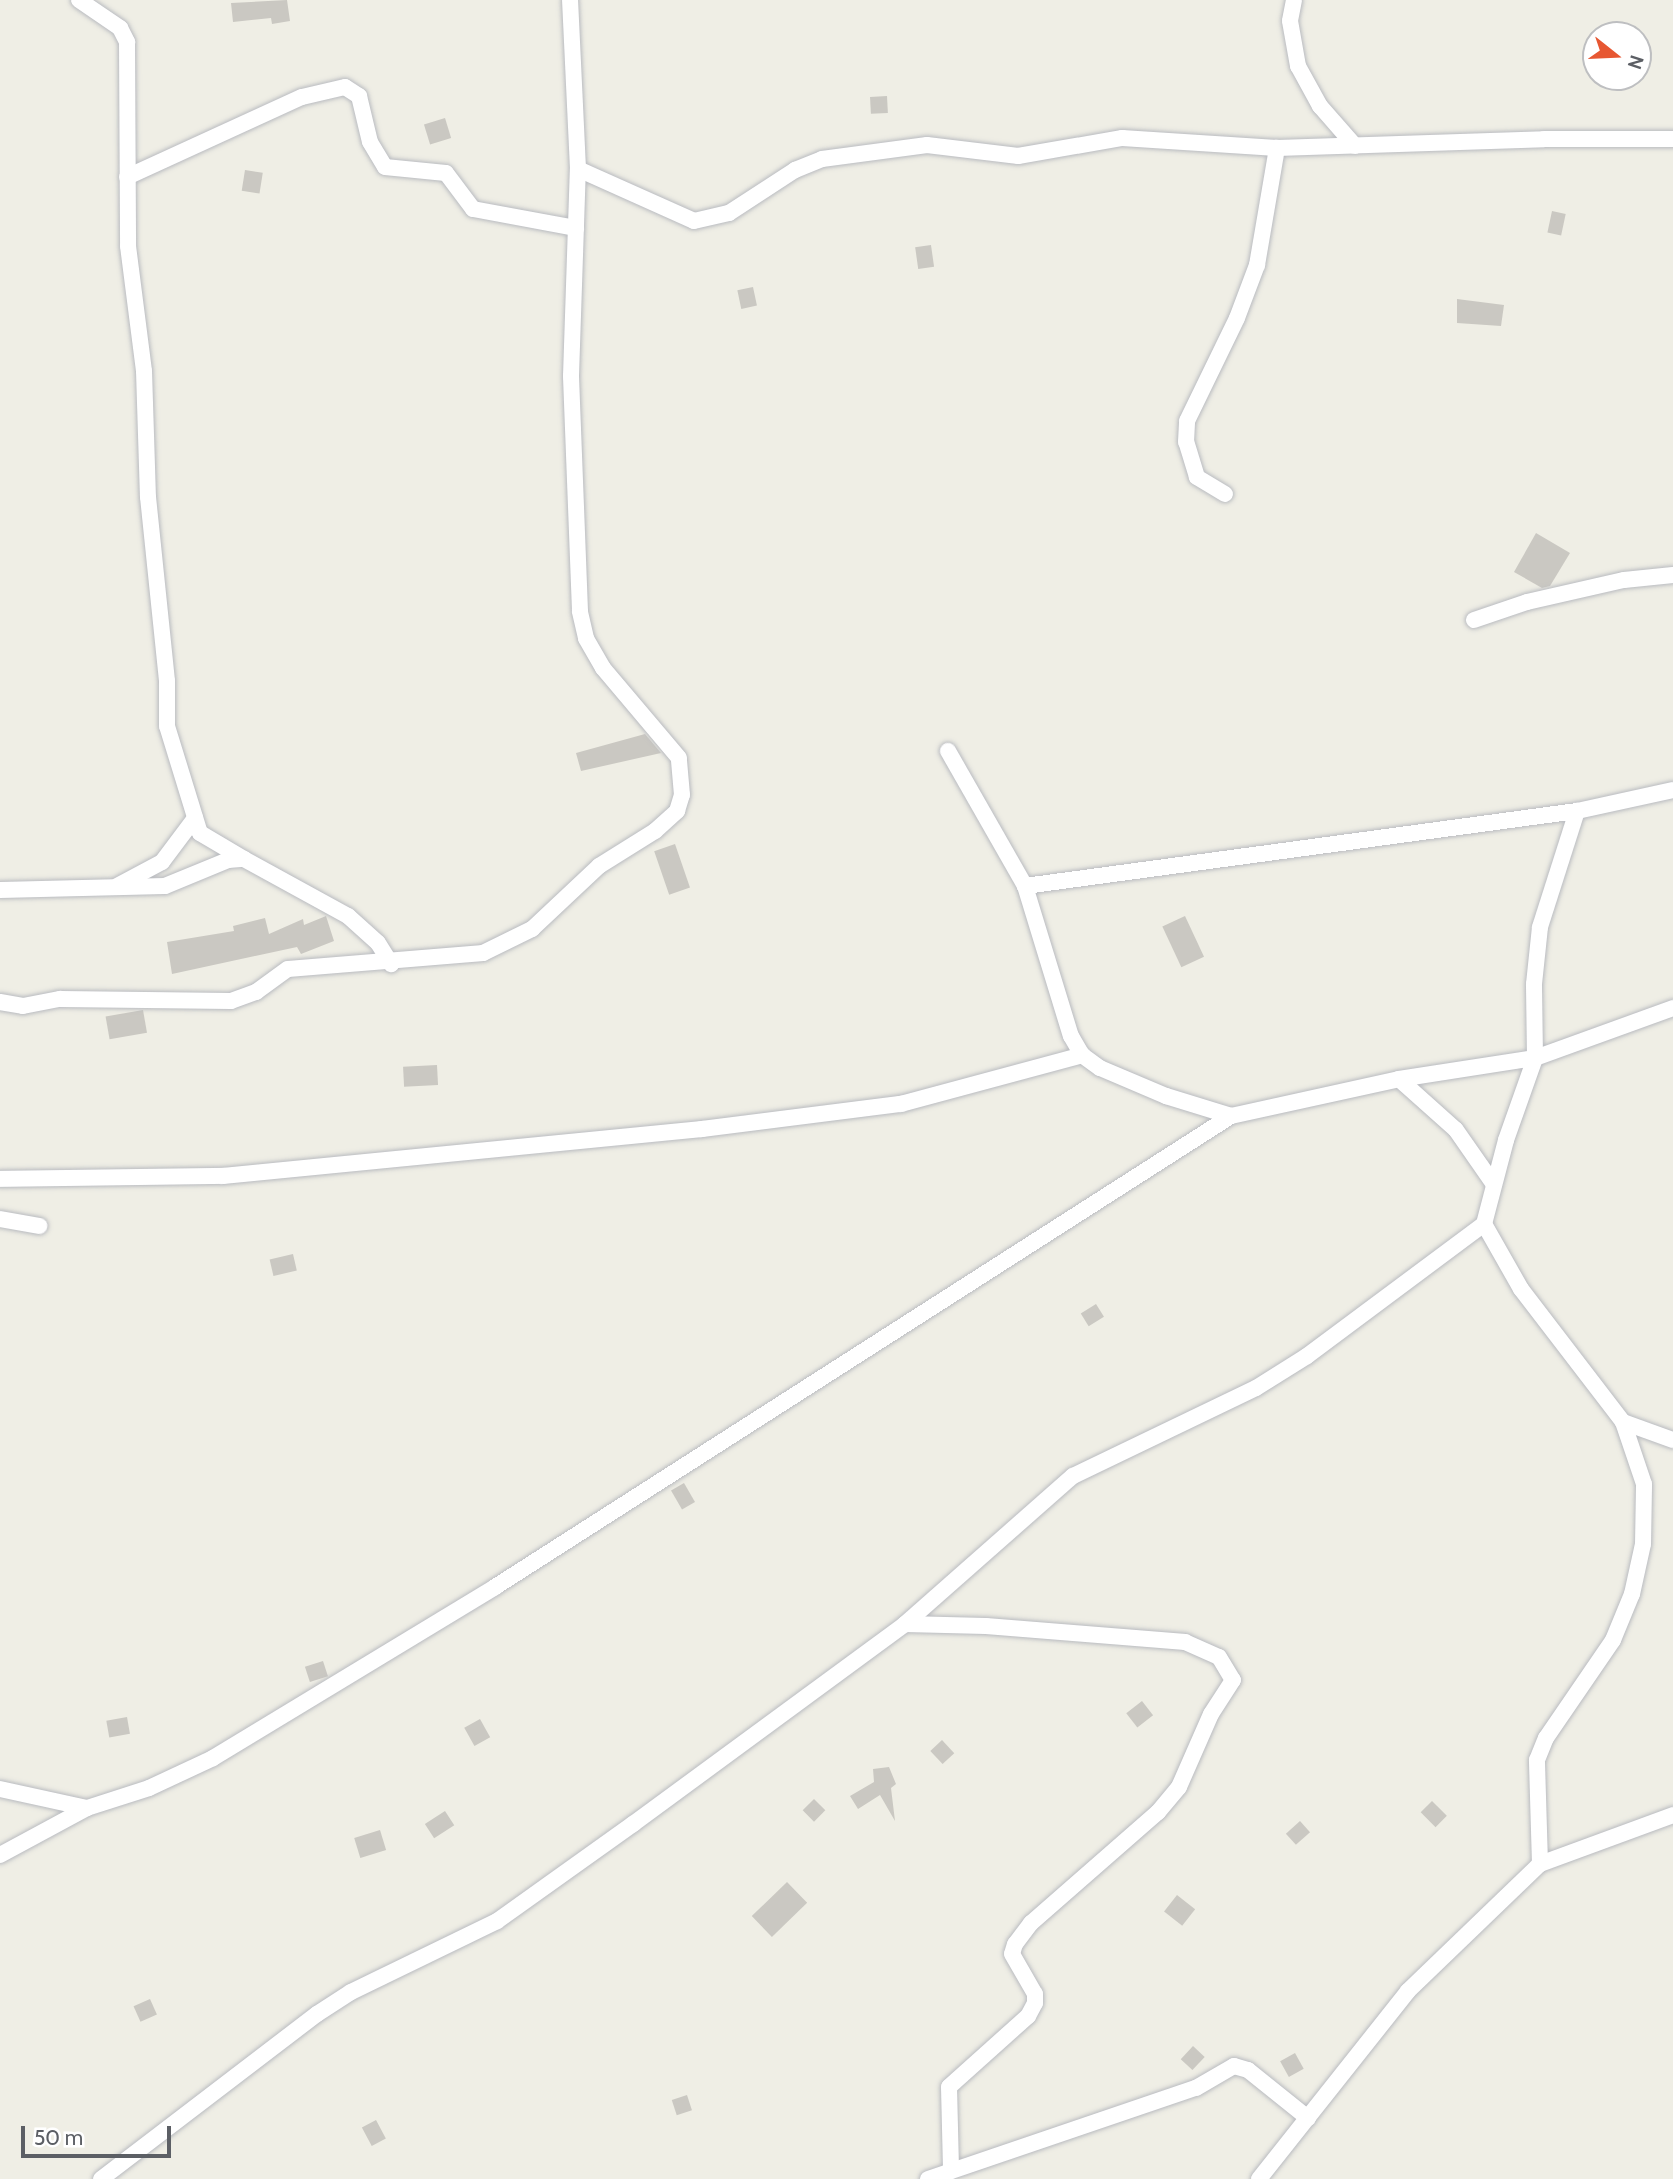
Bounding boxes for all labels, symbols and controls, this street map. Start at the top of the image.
north arrow [1582,21,1652,91]
text: N [1623,52,1649,72]
scale bar [24,2112,175,2156]
text: 50 m [34,2125,83,2150]

